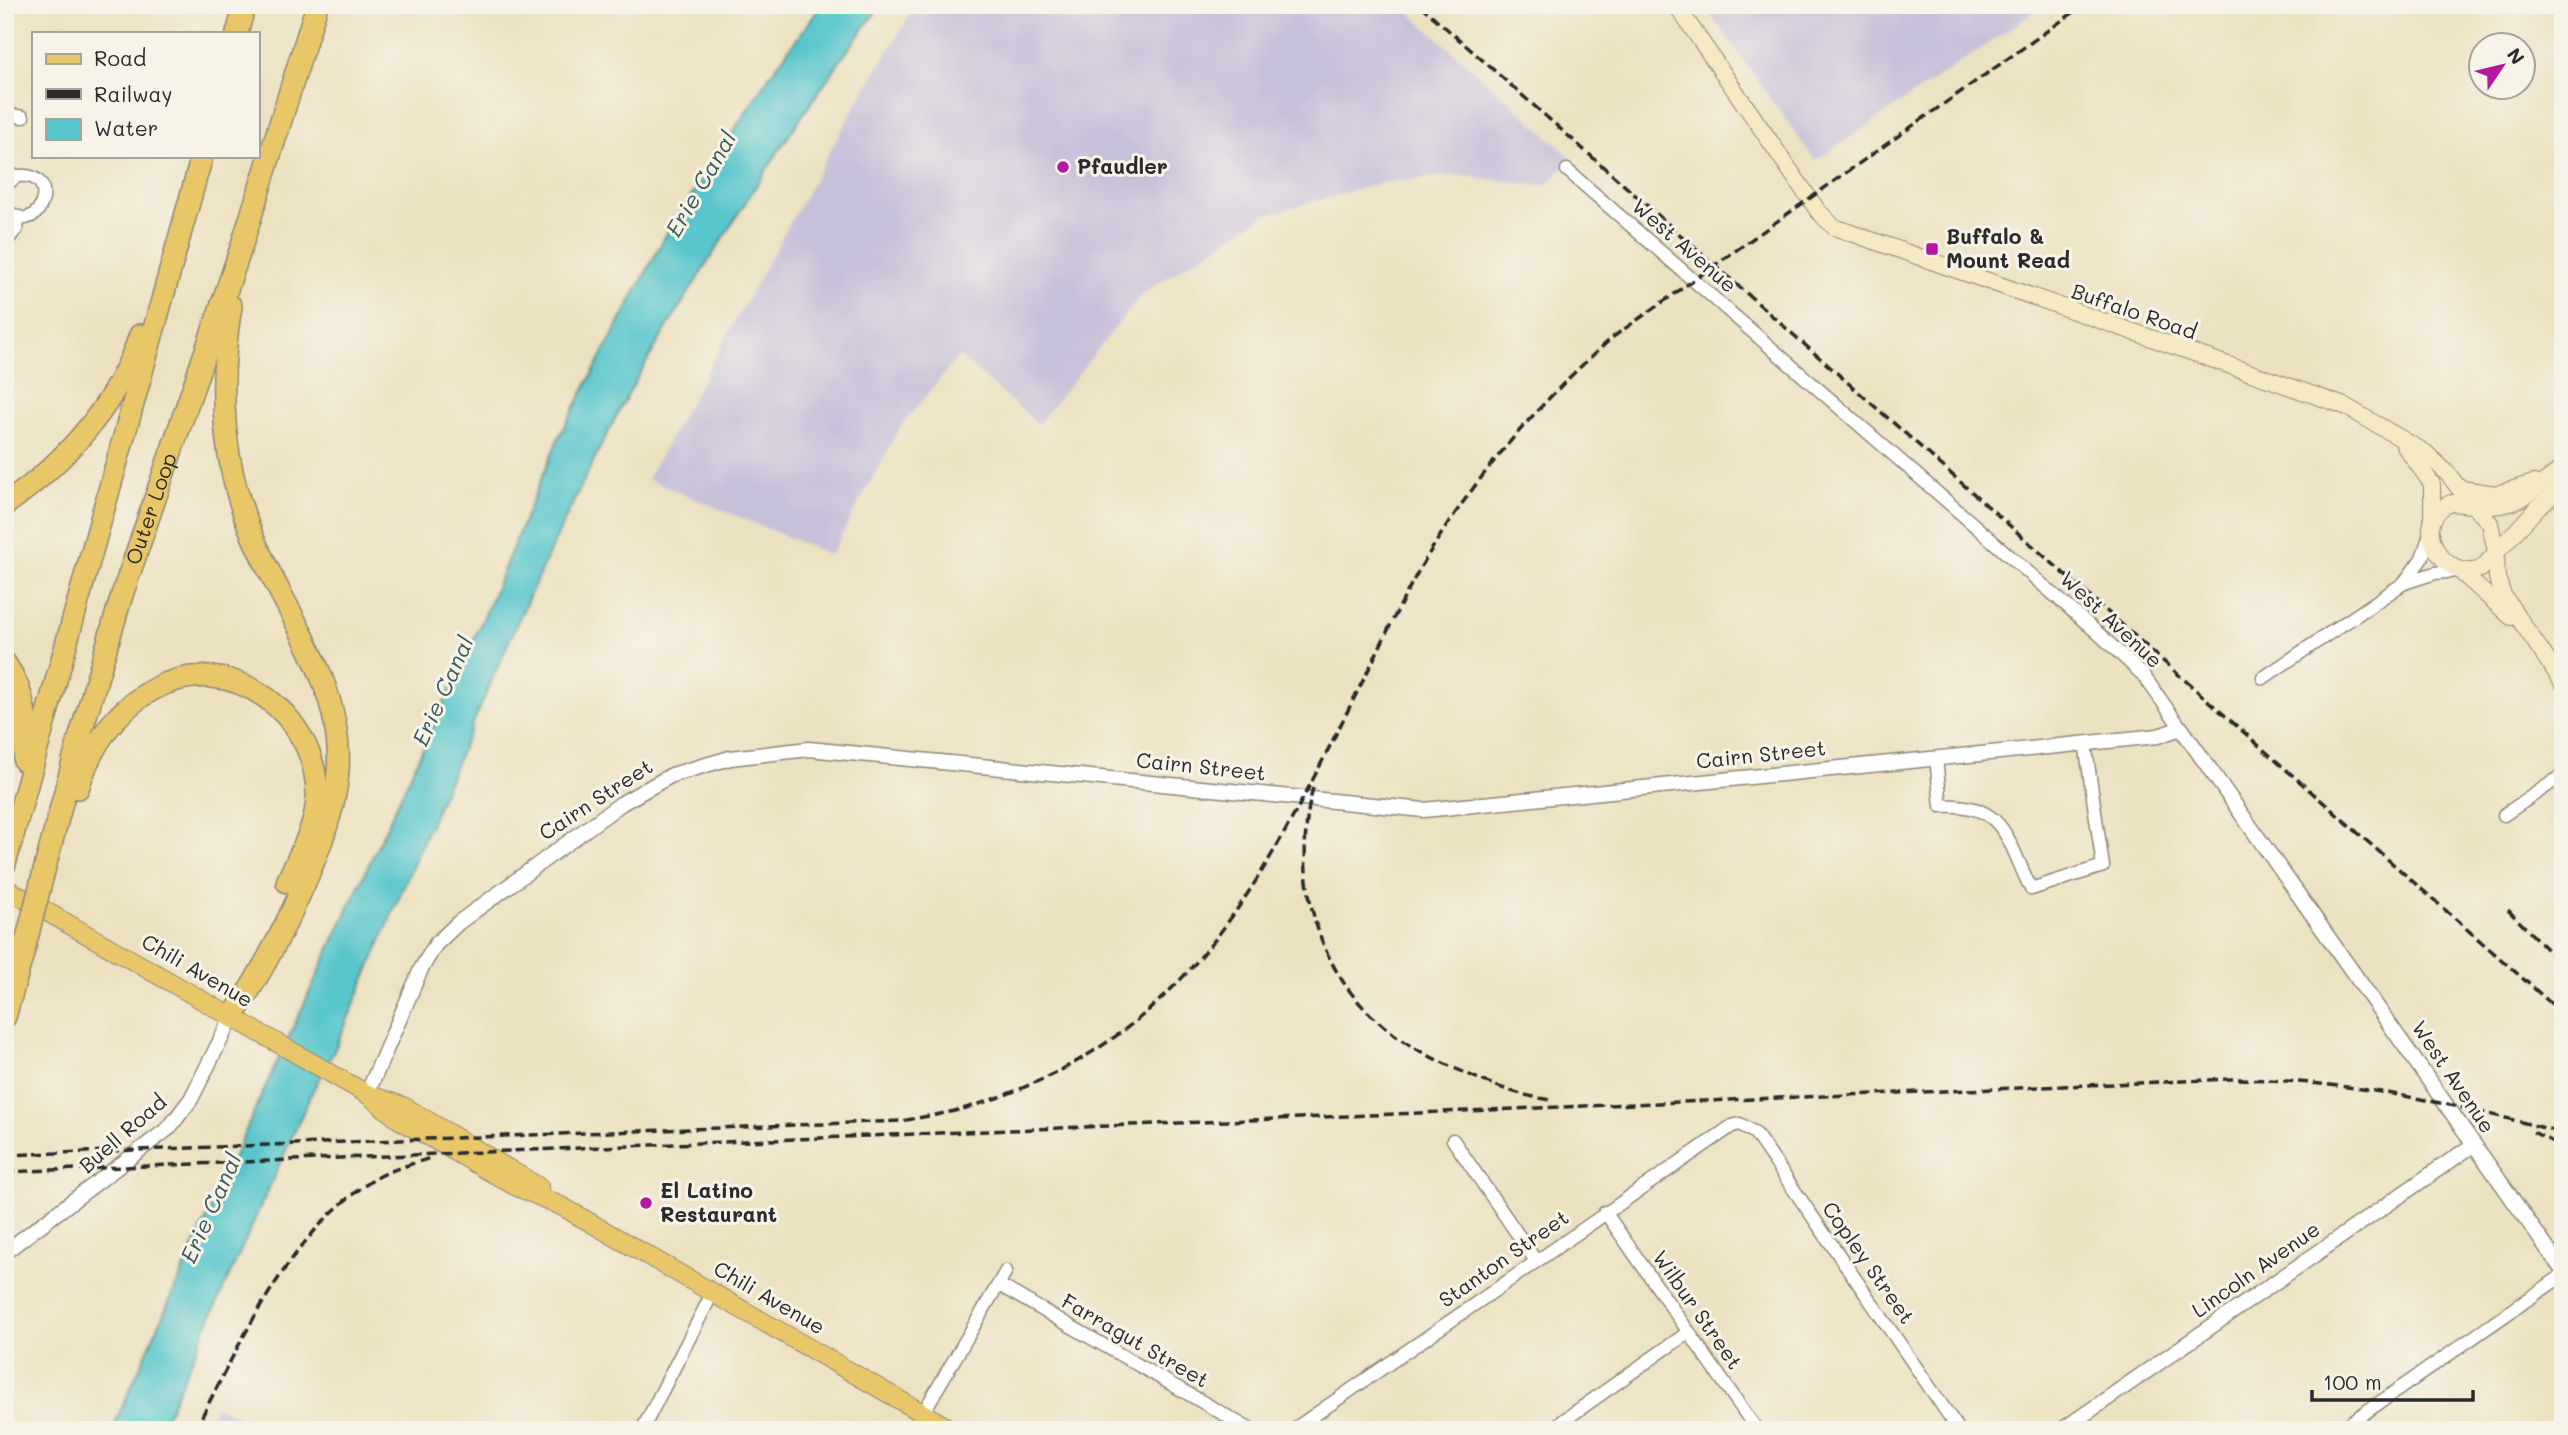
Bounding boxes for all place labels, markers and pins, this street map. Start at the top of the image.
place label: Pfaudler [1077,152,1168,179]
marker: Pfaudler [1055,159,1071,175]
place label: Buffalo & Mount Read [1946,222,2070,273]
marker: Buffalo & Mount Read [1924,241,1940,257]
place label: El Latino Restaurant [660,1176,777,1227]
marker: El Latino Restaurant [638,1195,654,1211]

